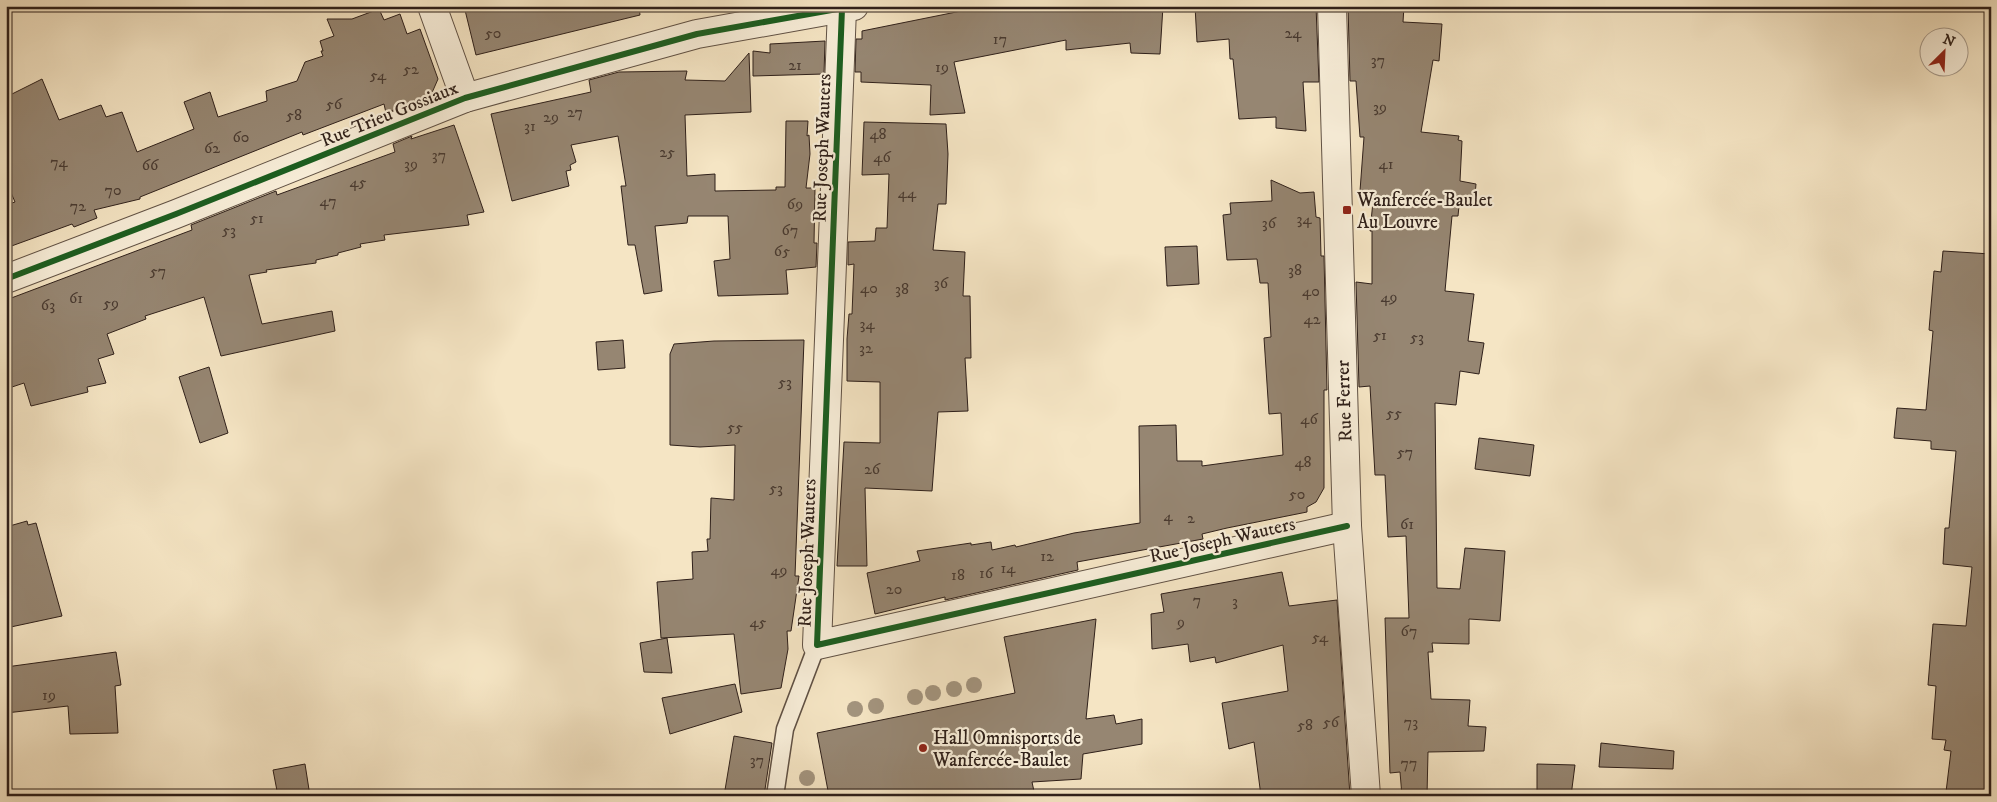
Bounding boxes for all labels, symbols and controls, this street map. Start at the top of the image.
house number: 50 [485,23,501,43]
house number: 24 [1284,23,1302,43]
north arrow [1920,28,1970,78]
house number: 17 [993,29,1007,49]
text: N [1940,30,1958,52]
house number: 37 [1371,50,1385,70]
house number: 21 [788,55,802,75]
house number: 19 [935,57,949,77]
house number: 52 [403,59,419,79]
house number: 54 [370,65,387,85]
street label: Rue Joseph Wauters [808,73,837,223]
street label: Rue Trieu Gossiaux [318,76,462,152]
house number: 56 [326,94,343,114]
house number: 39 [1373,97,1387,117]
house number: 27 [567,102,583,122]
house number: 58 [286,105,302,125]
house number: 29 [543,107,559,127]
house number: 31 [524,116,536,136]
house number: 48 [869,124,887,144]
house number: 60 [233,127,249,147]
house number: 62 [204,138,220,158]
house number: 25 [659,142,675,162]
house number: 37 [432,145,446,165]
house number: 46 [873,147,891,167]
house number: 74 [50,152,68,172]
house number: 39 [404,154,418,174]
house number: 41 [1378,154,1394,174]
house number: 66 [142,155,159,175]
house number: 45 [349,172,367,192]
house number: 70 [104,180,122,200]
house number: 44 [898,183,917,203]
place label: Wanfercée-Baulet Au Louvre [1356,189,1493,234]
house number: 47 [319,191,337,211]
house number: 69 [787,194,803,214]
house number: 72 [70,196,86,216]
marker: Wanfercée-Baulet Au Louvre [1341,204,1353,216]
house number: 51 [250,208,264,228]
house number: 34 [1296,209,1312,229]
house number: 36 [1262,213,1277,233]
house number: 53 [222,220,236,240]
house number: 67 [782,220,798,240]
house number: 65 [774,241,790,261]
house number: 38 [1288,260,1302,280]
house number: 57 [150,261,166,281]
house number: 36 [934,273,949,293]
house number: 40 [860,278,878,298]
house number: 38 [895,279,909,299]
house number: 40 [1302,281,1320,301]
house number: 49 [1380,287,1398,307]
house number: 61 [69,288,83,308]
house number: 59 [103,293,119,313]
house number: 63 [41,295,55,315]
house number: 42 [1303,309,1321,329]
house number: 34 [859,314,875,334]
house number: 51 [1373,325,1387,345]
house number: 53 [1410,327,1424,347]
house number: 32 [859,338,873,358]
street label: Rue Ferrer [1332,360,1357,442]
house number: 53 [778,372,792,392]
house number: 55 [1386,403,1402,423]
house number: 46 [1300,409,1318,429]
house number: 55 [727,417,743,437]
house number: 57 [1397,442,1413,462]
house number: 48 [1294,452,1312,472]
house number: 26 [864,459,881,479]
house number: 53 [769,478,783,498]
street label: Rue Joseph Wauters [793,478,822,628]
house number: 50 [1289,484,1305,504]
house number: 4 [1163,506,1173,526]
house number: 2 [1187,508,1195,528]
street label: Rue Joseph Wauters [1147,513,1297,568]
house number: 61 [1400,514,1414,534]
house number: 12 [1040,546,1054,566]
house number: 14 [1000,558,1016,578]
house number: 49 [770,560,788,580]
house number: 16 [979,563,994,583]
house number: 18 [951,565,965,585]
house number: 20 [886,579,902,599]
house number: 7 [1193,590,1201,610]
house number: 3 [1232,591,1238,611]
house number: 45 [749,612,767,632]
house number: 9 [1176,612,1185,632]
house number: 67 [1401,621,1417,641]
house number: 54 [1312,627,1329,647]
house number: 19 [42,685,56,705]
house number: 56 [1323,712,1340,732]
house number: 73 [1404,712,1418,732]
house number: 58 [1297,715,1313,735]
place label: Hall Omnisports de Wanfercée-Baulet [932,727,1081,772]
marker: Hall Omnisports de Wanfercée-Baulet [917,742,929,754]
house number: 37 [750,750,764,770]
house number: 77 [1401,753,1417,773]

